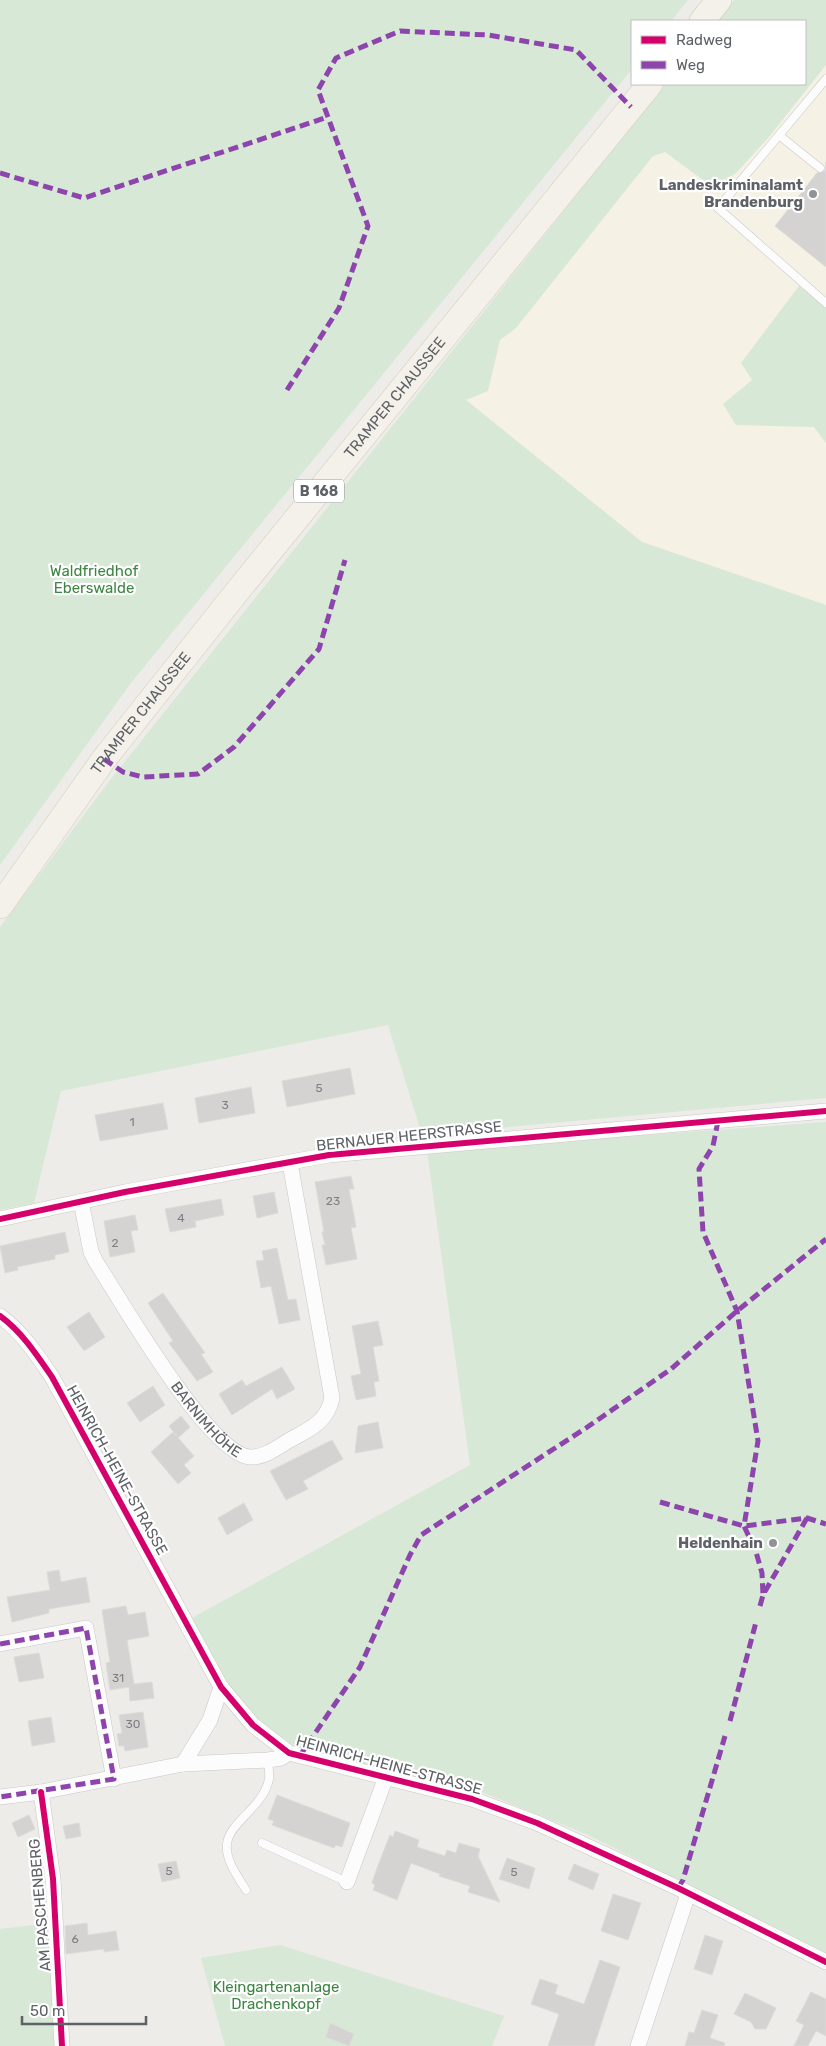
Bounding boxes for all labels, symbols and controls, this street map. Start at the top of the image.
legend [631,20,806,85]
text: Radweg [676,31,732,49]
text: Weg [676,56,705,74]
place label: Landeskriminalamt Brandenburg [659,176,803,211]
marker: Landeskriminalamt Brandenburg [807,188,819,200]
street label: TRAMPER CHAUSSEE [340,333,449,462]
road number: B 168 [294,480,344,502]
park label: Waldfriedhof Eberswalde [50,562,138,597]
street label: TRAMPER CHAUSSEE [87,648,195,778]
house number: 5 [315,1081,323,1095]
house number: 3 [221,1098,229,1112]
house number: 1 [129,1115,135,1129]
street label: BERNAUER HEERSTRASSE [315,1117,503,1155]
house number: 23 [326,1194,340,1208]
house number: 4 [177,1211,185,1225]
house number: 2 [111,1236,119,1250]
street label: BARNIMHÖHE [167,1378,245,1462]
street label: HEINRICH-HEINE-STRASSE [63,1382,171,1558]
place label: Heldenhain [678,1534,763,1552]
marker: Heldenhain [767,1537,779,1549]
house number: 31 [112,1671,124,1685]
house number: 30 [126,1717,140,1731]
street label: HEINRICH-HEINE-STRASSE [294,1732,484,1798]
street label: AM PASCHENBERG [25,1838,55,1972]
house number: 5 [165,1864,173,1878]
house number: 5 [510,1865,518,1879]
house number: 6 [71,1932,79,1946]
park label: Kleingartenanlage Drachenkopf [213,1978,339,2013]
scale bar [22,1994,146,2026]
text: 50 m [30,2002,65,2020]

